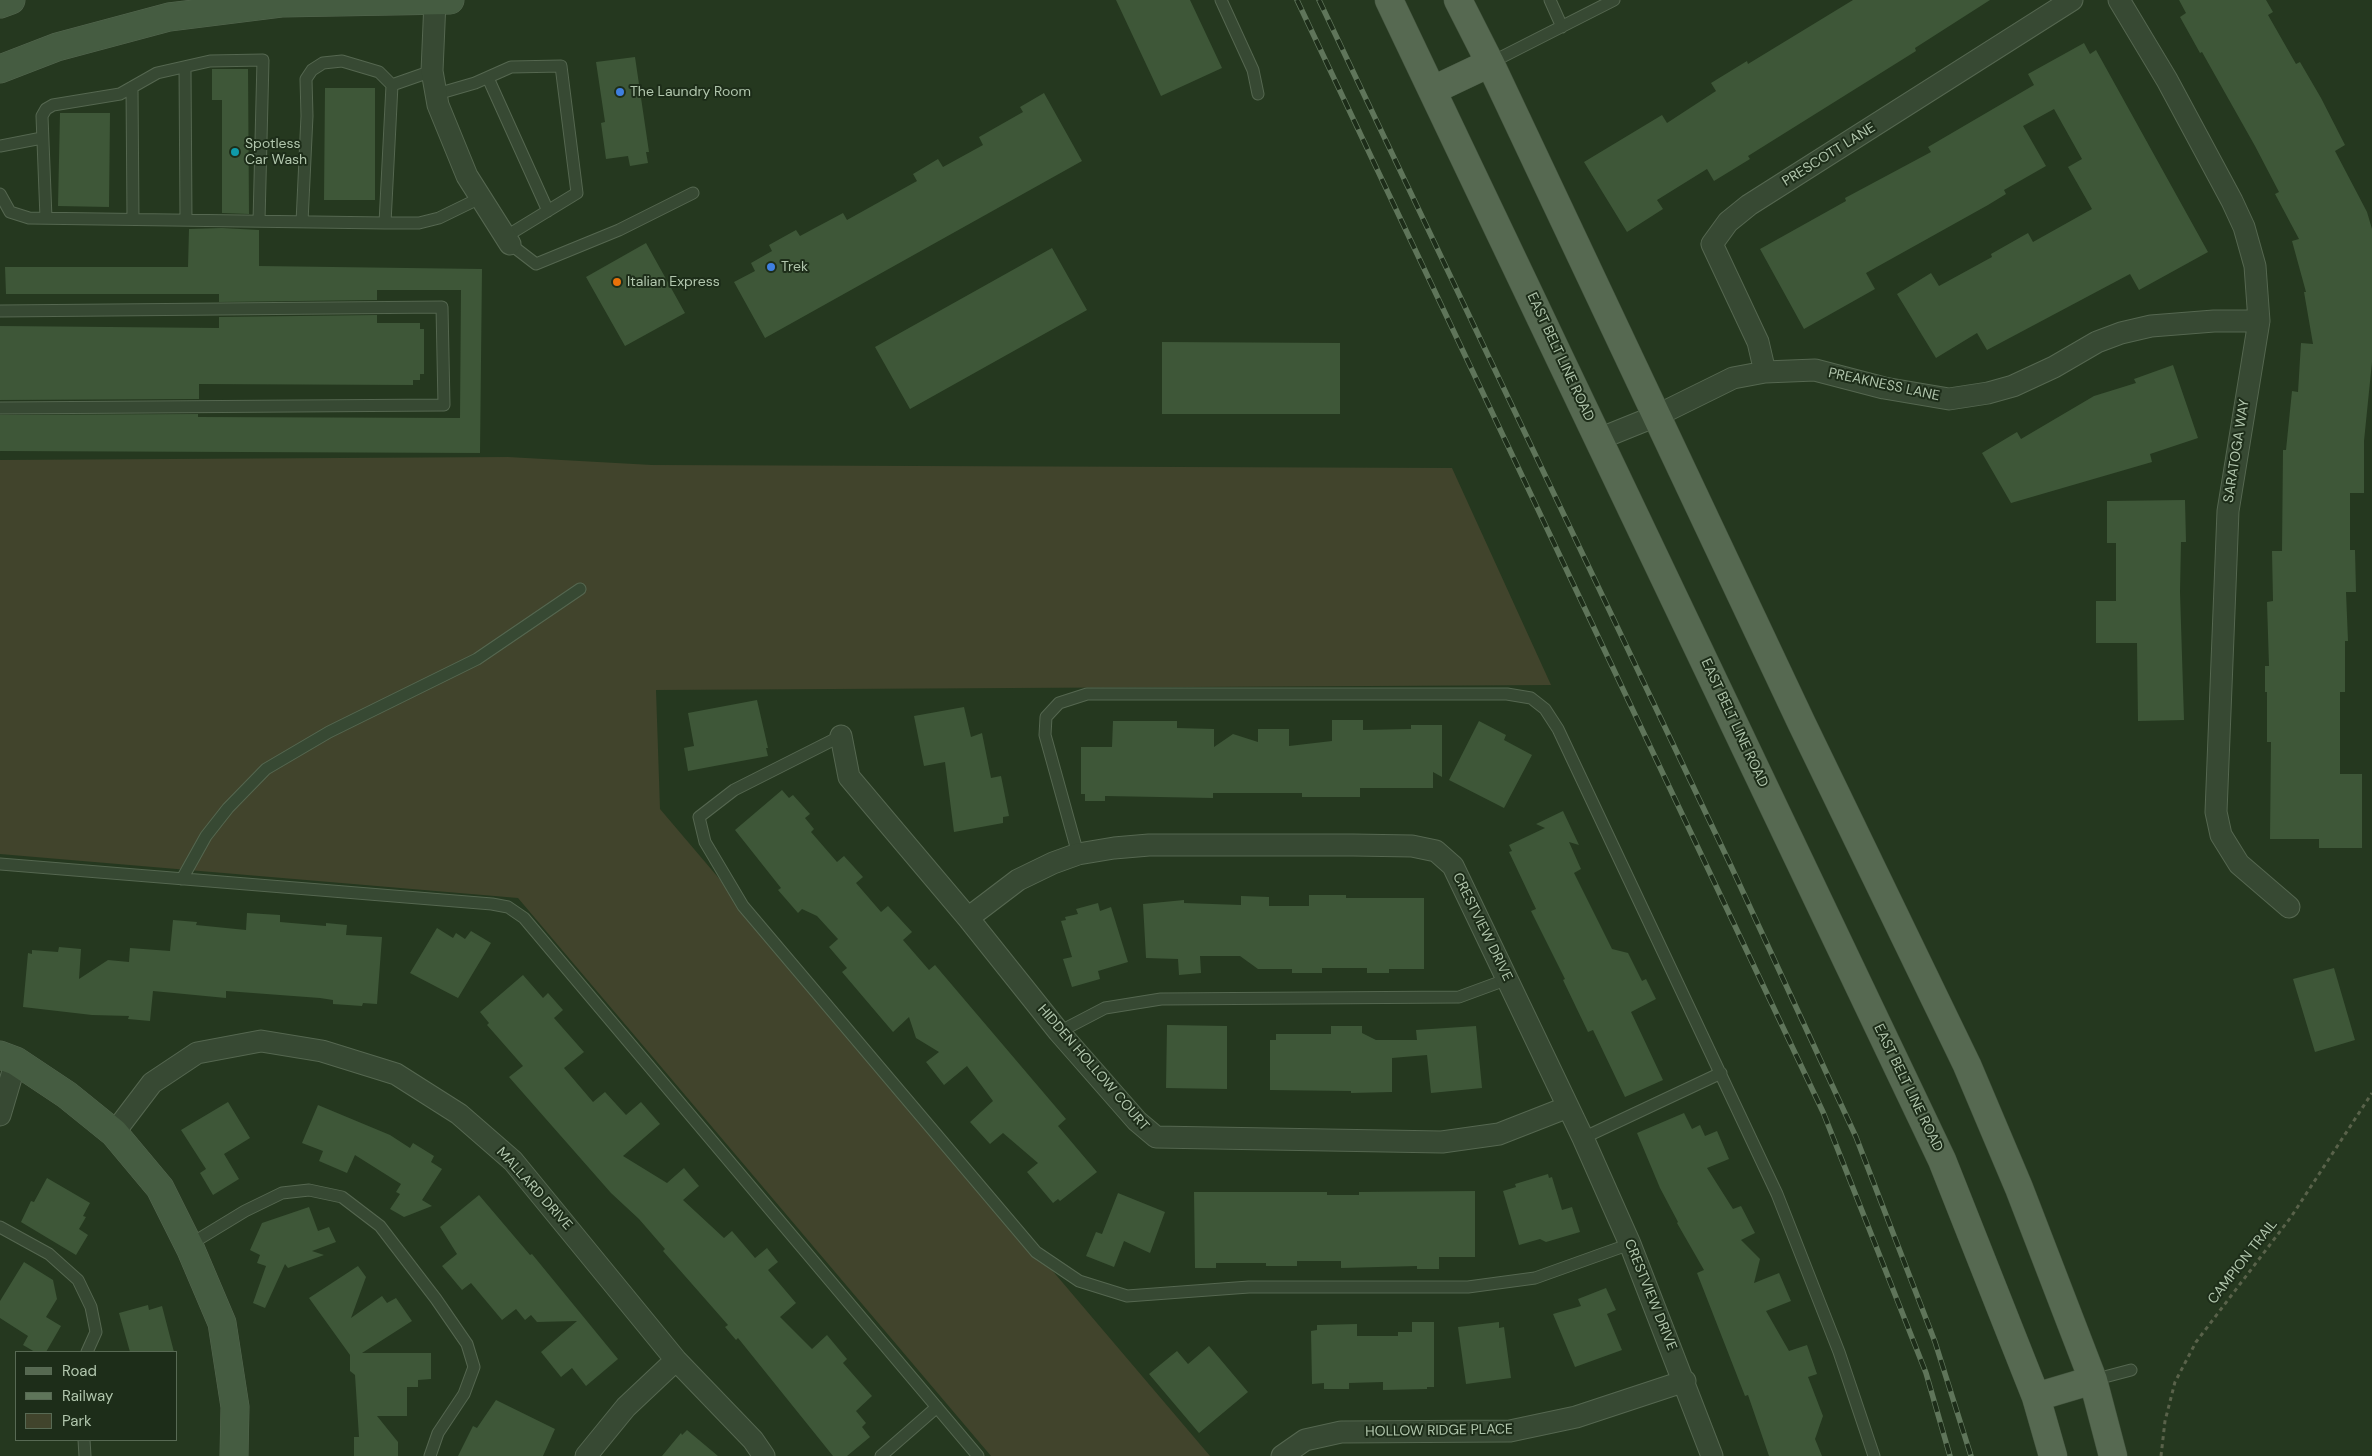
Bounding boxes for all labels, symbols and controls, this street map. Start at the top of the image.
place label: The Laundry Room [630,84,751,100]
marker: The Laundry Room [614,86,626,98]
street label: PRESCOTT LANE [1779,120,1879,190]
place label: Spotless Car Wash [245,136,307,168]
marker: Spotless Car Wash [229,146,241,158]
place label: Trek [781,259,808,275]
marker: Trek [765,261,777,273]
place label: Italian Express [627,274,720,290]
marker: Italian Express [611,276,623,288]
street label: EAST BELT LINE ROAD [1523,290,1597,424]
street label: PREAKNESS LANE [1827,365,1941,405]
street label: SARATOGA WAY [2221,398,2253,504]
street label: EAST BELT LINE ROAD [1697,656,1771,790]
street label: CRESTVIEW DRIVE [1449,870,1515,984]
street label: HIDDEN HOLLOW COURT [1034,1002,1152,1134]
street label: EAST BELT LINE ROAD [1870,1022,1946,1154]
street label: MALLARD DRIVE [493,1144,575,1234]
street label: CAMPION TRAIL [2205,1216,2281,1308]
street label: CRESTVIEW DRIVE [1620,1237,1680,1353]
legend [15,1351,178,1441]
text: Road [62,1361,97,1381]
text: Railway [62,1386,113,1406]
text: Park [62,1411,92,1431]
street label: HOLLOW RIDGE PLACE [1365,1421,1513,1441]

